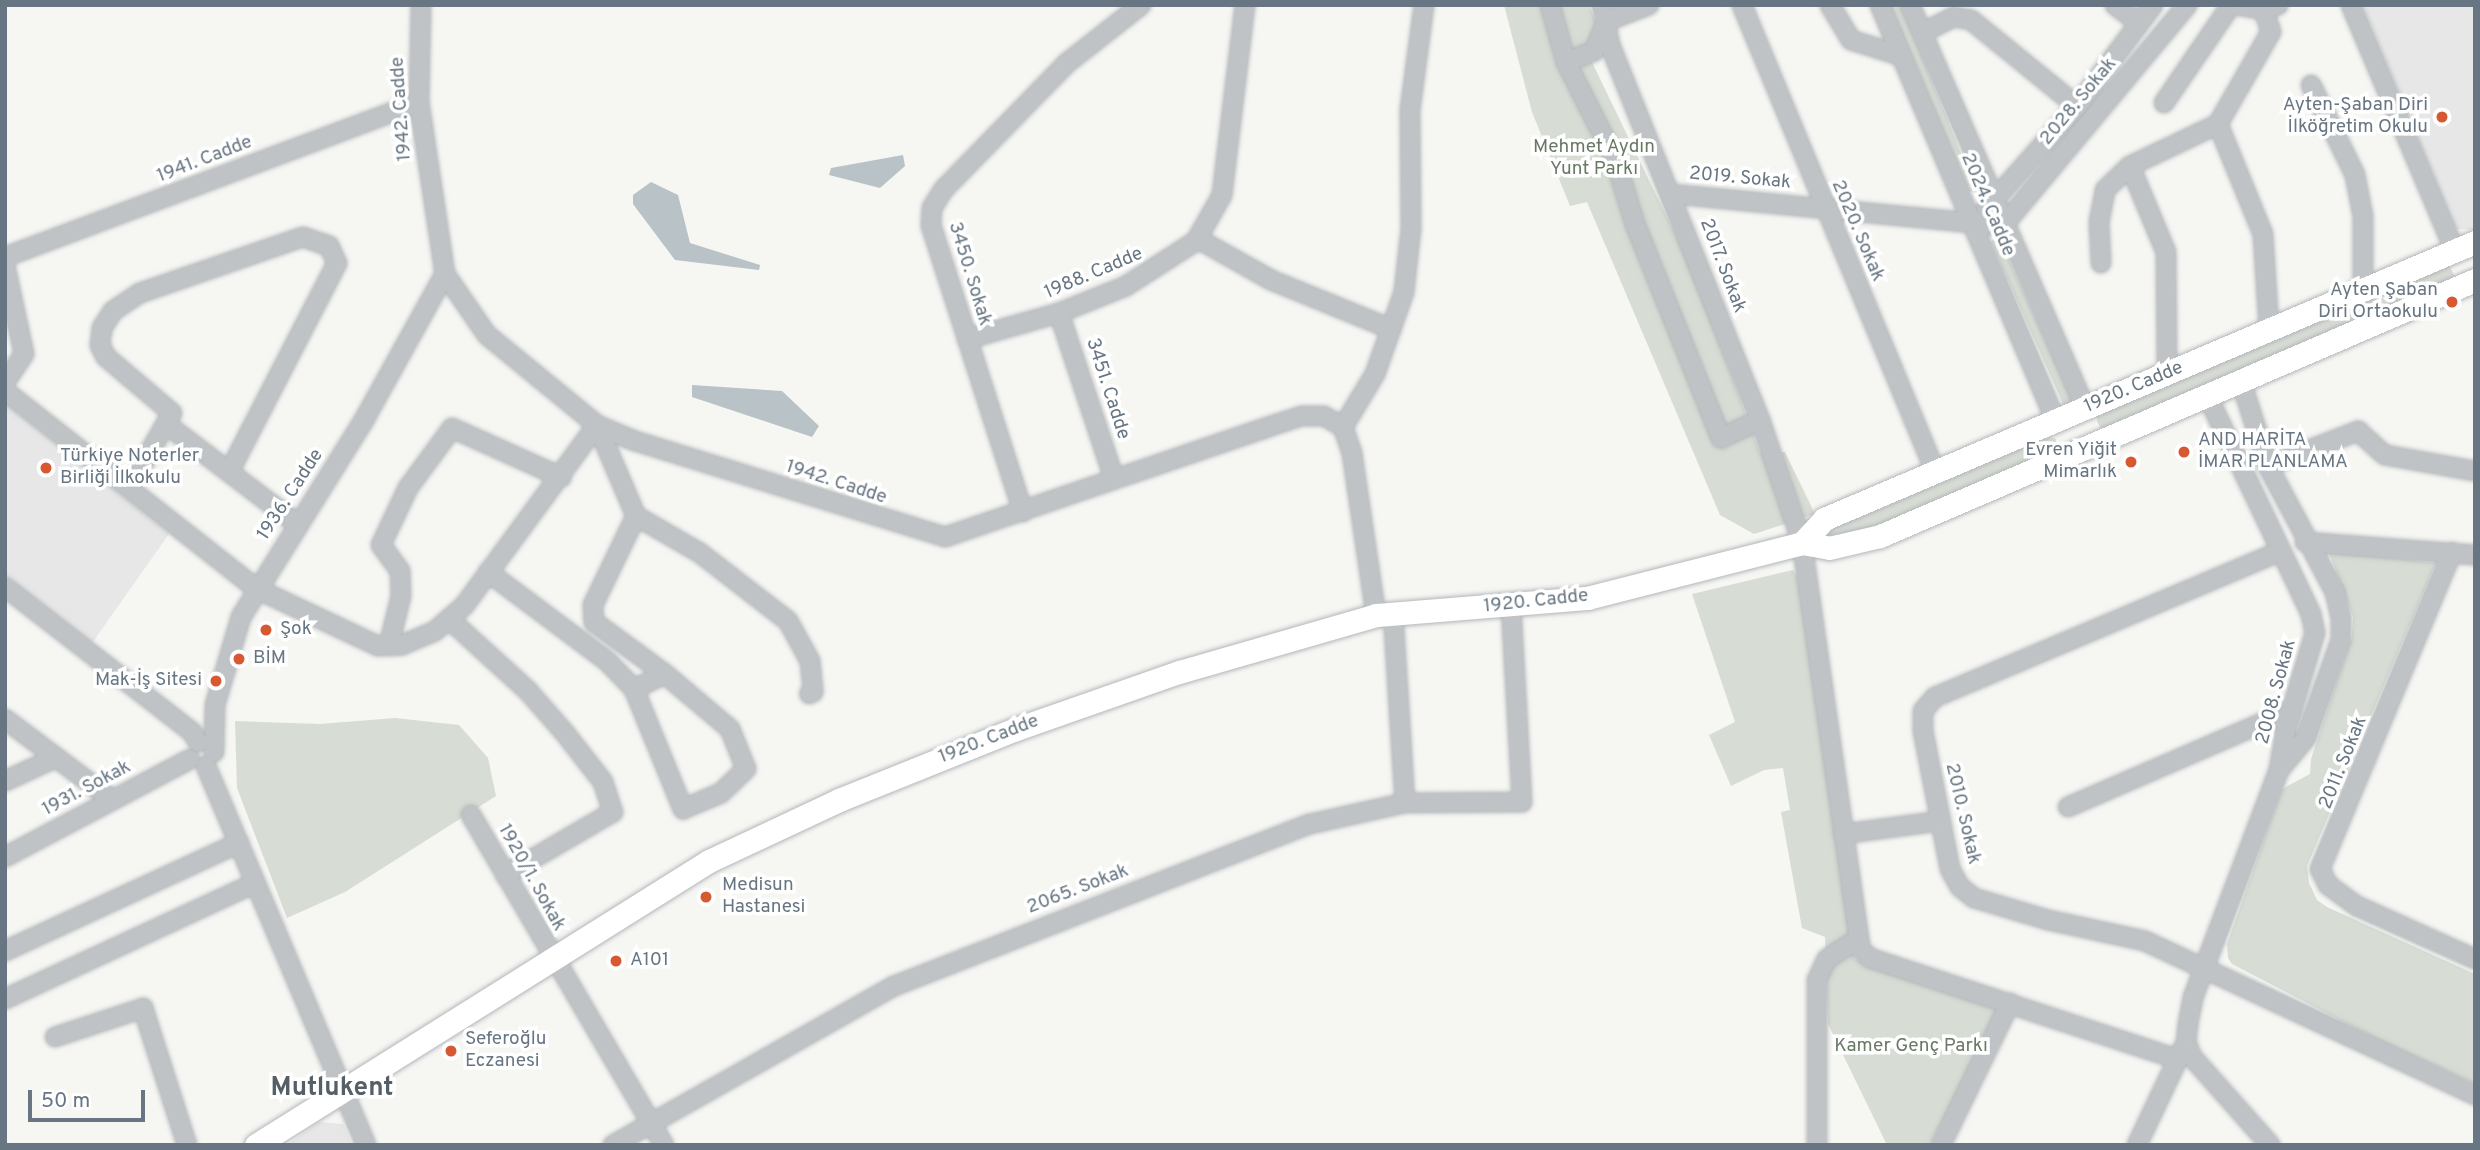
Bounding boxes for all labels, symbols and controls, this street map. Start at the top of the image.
street label: 2028. Sokak [2036,54,2122,150]
street label: 1942. Cadde [387,56,417,162]
place label: Ayten-Şaban Diri İlköğretim Okulu [2283,95,2428,139]
marker: Ayten-Şaban Diri İlköğretim Okulu [2434,109,2450,125]
street label: 1941. Cadde [154,131,256,189]
park label: Mehmet Aydın Yunt Parkı [1533,137,1655,181]
street label: 2024. Cadde [1955,150,2019,260]
street label: 2019. Sokak [1688,163,1792,195]
street label: 2020. Sokak [1825,177,1889,285]
street label: 2017. Sokak [1694,216,1750,316]
street label: 3450. Sokak [942,219,996,329]
street label: 1988. Cadde [1041,243,1147,305]
place label: Ayten Şaban Diri Ortaokulu [2318,280,2438,324]
marker: Ayten Şaban Diri Ortaokulu [2444,294,2460,310]
street label: 3451. Cadde [1080,336,1134,442]
street label: 1920. Cadde [2081,357,2187,419]
place label: AND HARİTA İMAR PLANLAMA [2198,430,2348,474]
place label: Evren Yiğit Mimarlık [2025,440,2117,484]
marker: AND HARİTA İMAR PLANLAMA [2176,444,2192,460]
street label: 1936. Cadde [253,445,329,545]
place label: Türkiye Noterler Birliği İlkokulu [60,446,199,490]
marker: Evren Yiğit Mimarlık [2123,454,2139,470]
street label: 1942. Cadde [783,456,889,510]
marker: Türkiye Noterler Birliği İlkokulu [38,460,54,476]
street label: 1920. Cadde [1483,585,1589,619]
place label: Şok [280,619,312,641]
marker: Şok [258,622,274,638]
street label: 2008. Sokak [2252,637,2302,747]
place label: BİM [253,648,286,670]
marker: BİM [231,651,247,667]
place label: Mak-İş Sitesi [95,670,202,692]
marker: Mak-İş Sitesi [208,673,224,689]
street label: 1920. Cadde [936,711,1042,769]
street label: 2011. Sokak [2315,713,2373,813]
street label: 1931. Sokak [39,756,135,822]
street label: 2010. Sokak [1939,761,1985,867]
street label: 1920/1. Sokak [492,821,570,935]
street label: 2065. Sokak [1024,860,1132,920]
place label: Medisun Hastanesi [722,875,805,919]
marker: Medisun Hastanesi [696,887,716,907]
place label: A101 [630,950,669,972]
marker: A101 [608,953,624,969]
place label: Seferoğlu Eczanesi [465,1029,546,1073]
park label: Kamer Genç Parkı [1834,1036,1988,1058]
marker: Seferoğlu Eczanesi [443,1043,459,1059]
district label: Mutlukent [271,1073,393,1105]
scale bar [32,1076,149,1120]
text: 50 m [41,1088,90,1115]

